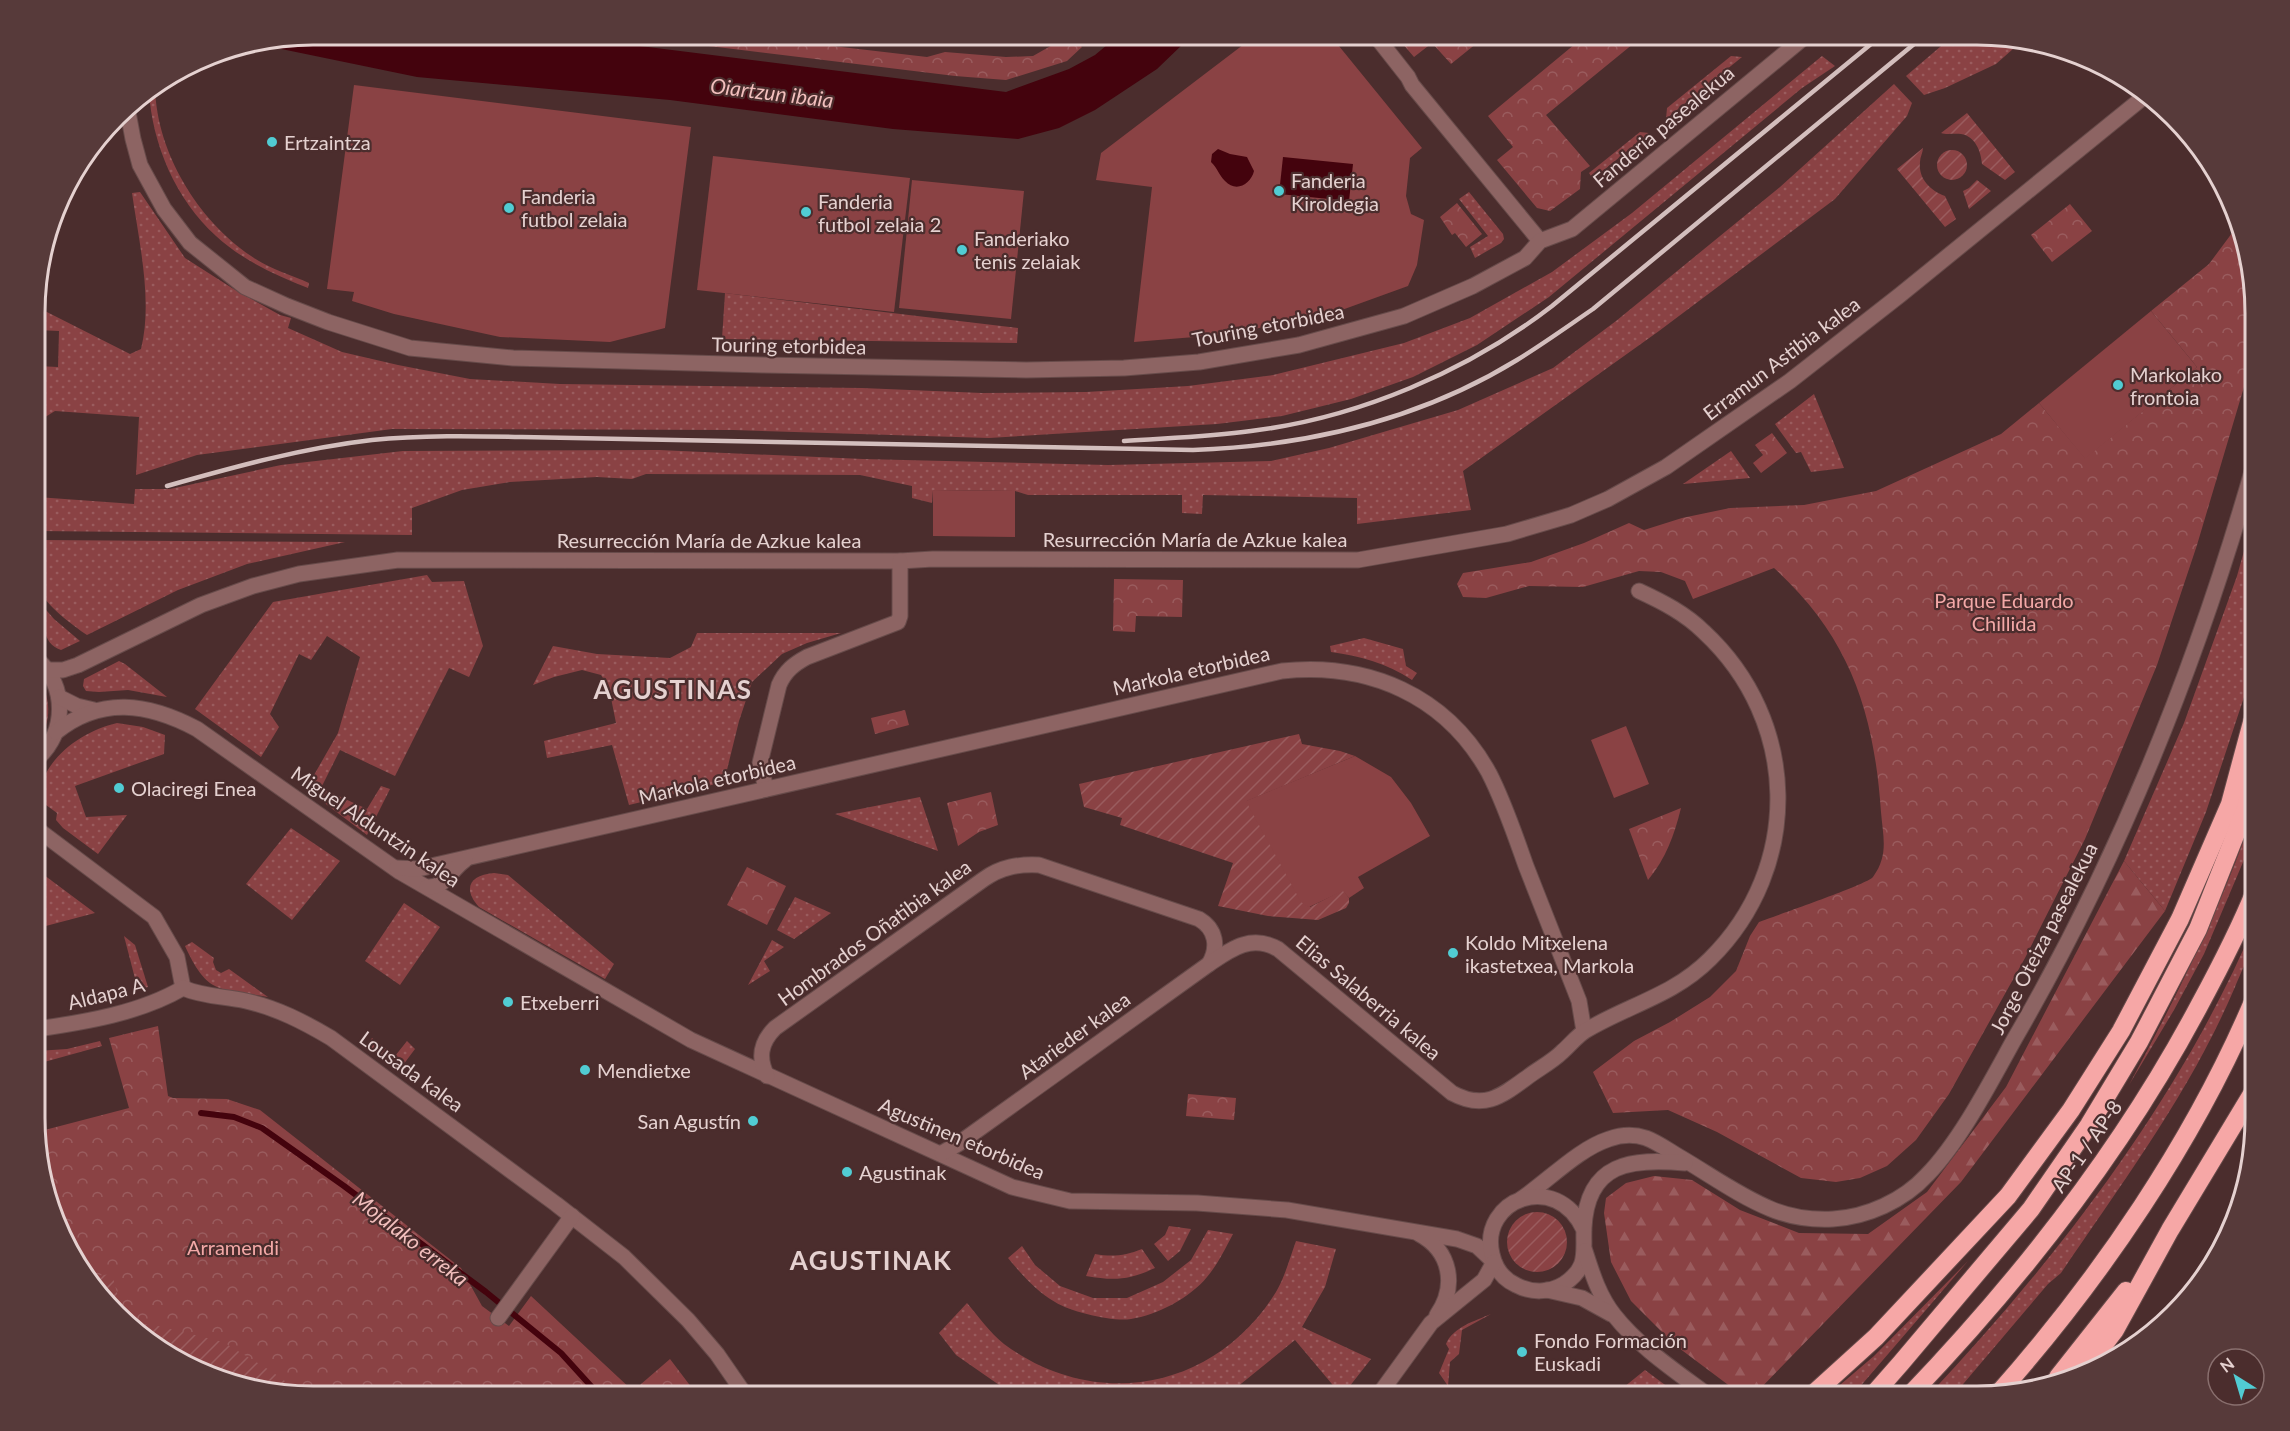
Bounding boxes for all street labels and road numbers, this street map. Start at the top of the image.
street label: Fanderia pasealekua [1588,60,1738,192]
street label: Erramun Astibia kalea [1698,291,1864,425]
street label: Touring etorbidea [1190,298,1346,352]
street label: Touring etorbidea [712,332,866,358]
street label: Resurrección María de Azkue kalea [1043,527,1347,551]
street label: Resurrección María de Azkue kalea [557,528,861,552]
street label: Markola etorbidea [1110,640,1272,700]
street label: Markola etorbidea [636,749,798,809]
street label: Miguel Alduntzin kalea [287,760,465,892]
street label: Jorge Oteiza pasealekua [1984,838,2102,1038]
street label: Hombrados Oñatibia kalea [773,854,975,1010]
street label: Elias Salaberria kalea [1292,929,1446,1065]
street label: Aldapa A [65,972,147,1014]
street label: Atarieder kalea [1014,987,1134,1083]
street label: Lousada kalea [356,1025,468,1117]
street label: Agustinen etorbidea [875,1092,1049,1184]
street label: AP-1 / AP-8 [2046,1095,2126,1197]

